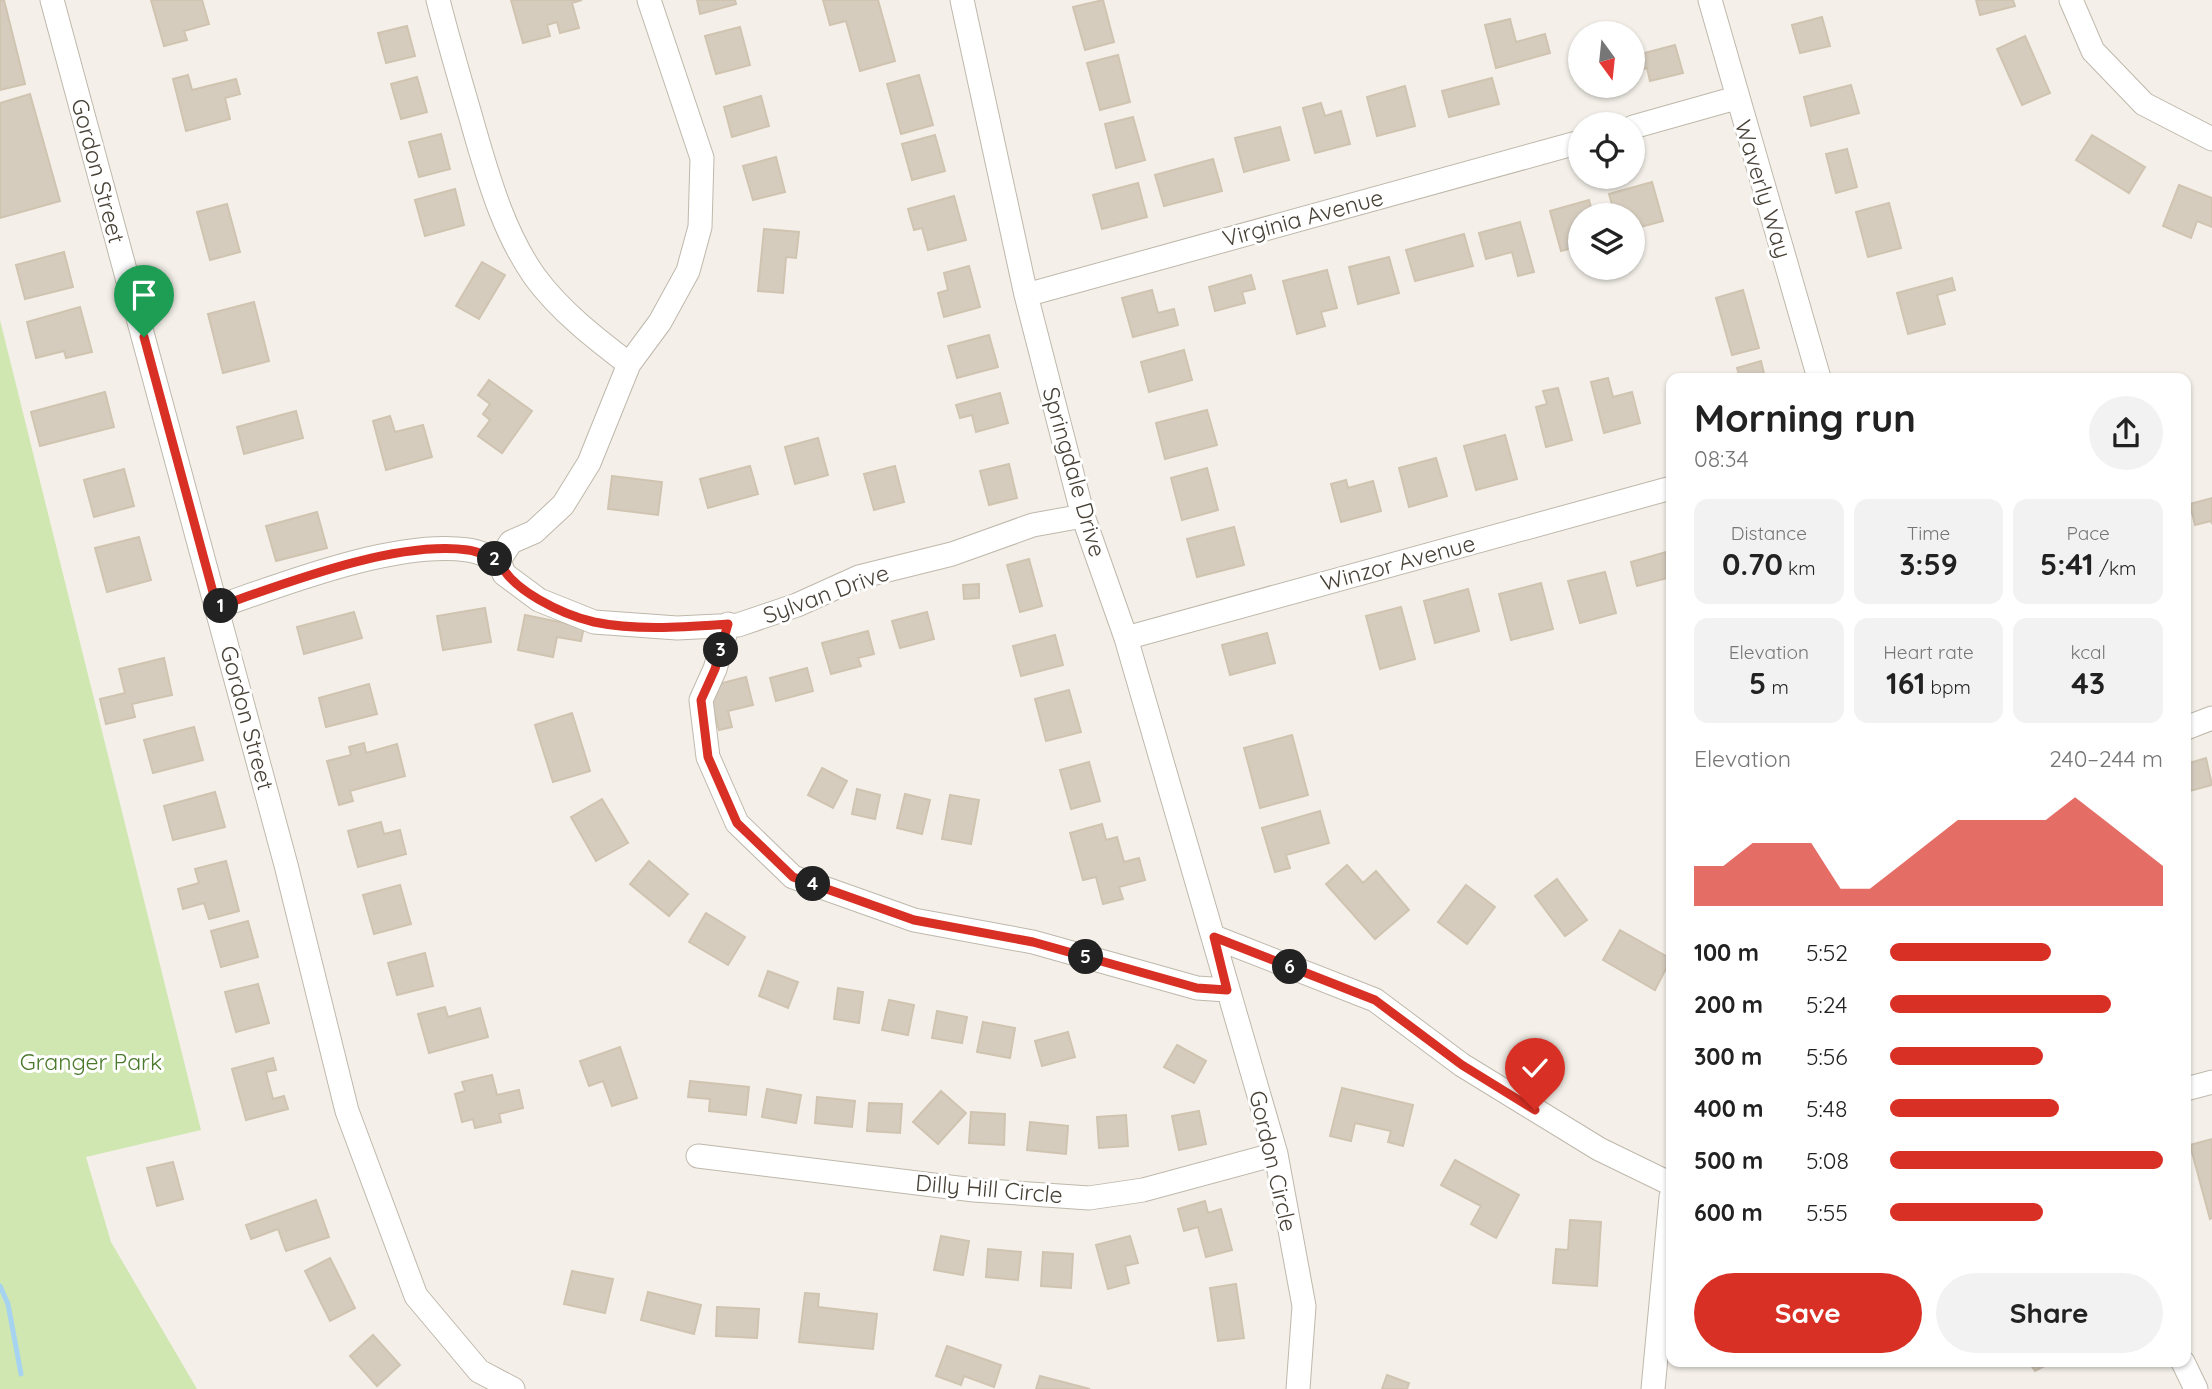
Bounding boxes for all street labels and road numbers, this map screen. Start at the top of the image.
street label: Gordon Street [65,95,132,247]
street label: Waverly Way [1729,116,1798,261]
street label: Virginia Avenue [1219,182,1386,253]
street label: Springdale Drive [1036,384,1113,560]
street label: Winzor Avenue [1317,528,1478,597]
street label: Sylvan Drive [759,557,893,630]
street label: Gordon Street [214,642,281,794]
street label: Gordon Circle [1243,1088,1304,1234]
street label: Dilly Hill Circle [914,1168,1064,1209]

